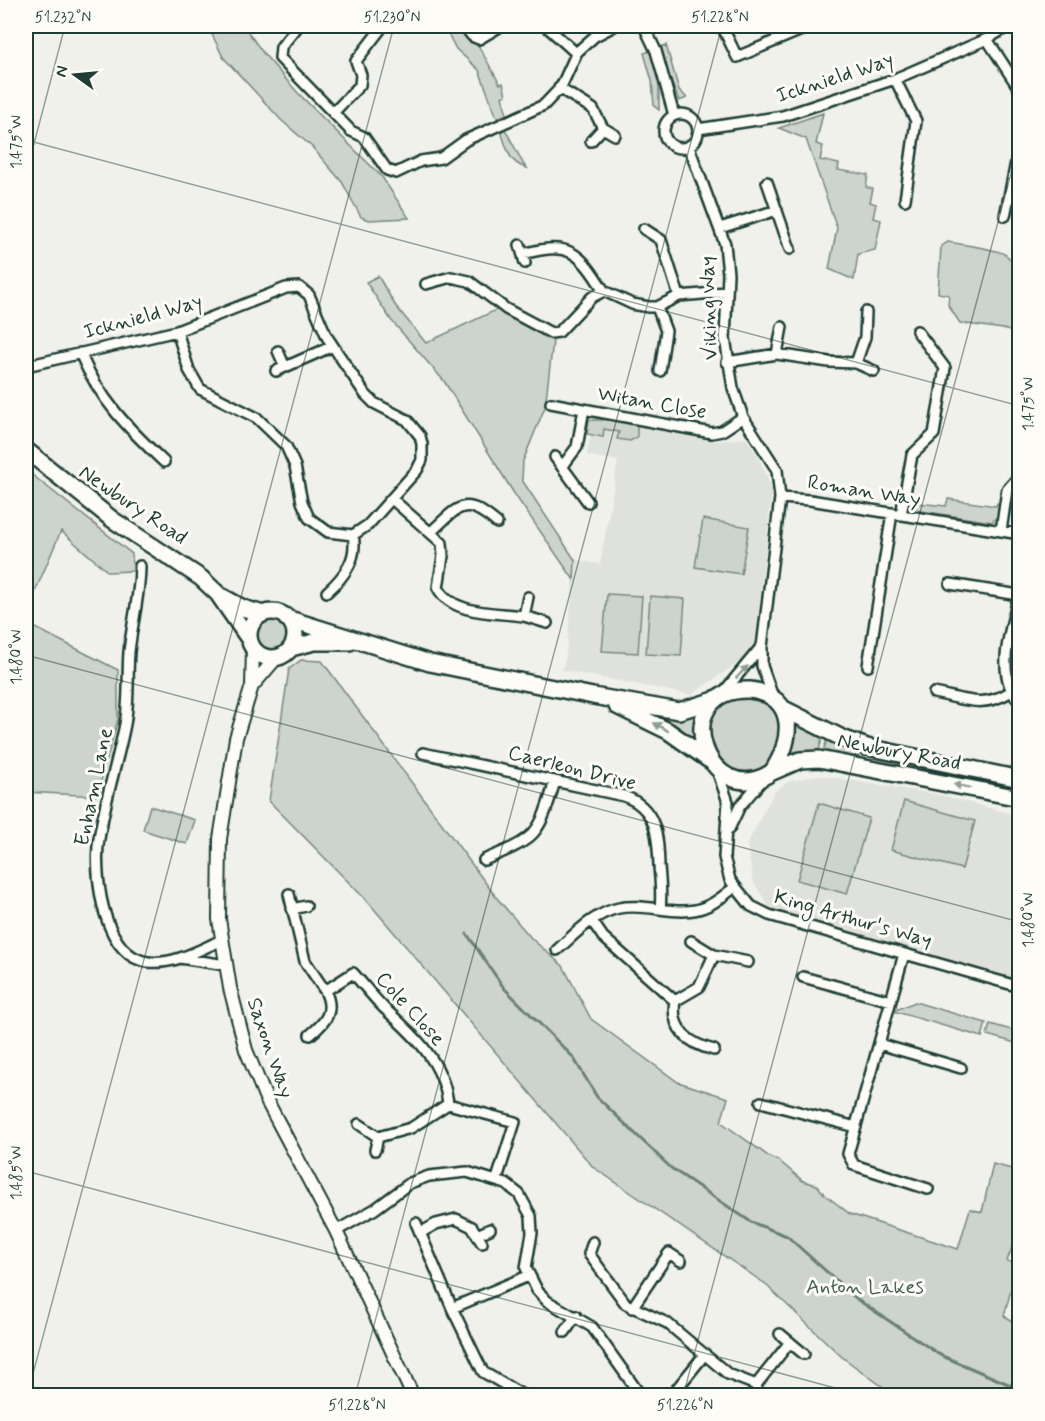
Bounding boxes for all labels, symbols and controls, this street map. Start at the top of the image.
text: 51.232°N [35,8,91,28]
text: 51.230°N [364,8,420,28]
text: 51.228°N [691,8,749,28]
north arrow [45,45,105,105]
street label: Icknield Way [773,46,897,110]
text: N [50,64,73,79]
text: 1.475°W [7,115,27,169]
street label: Viking Way [693,255,725,361]
street label: Icknield Way [81,288,205,346]
text: 1.475°W [1019,377,1039,431]
street label: Witan Close [595,380,709,426]
street label: Newbury Road [73,458,193,552]
street label: Roman Way [805,468,923,514]
text: 1.480°W [7,630,27,684]
one-way arrow [735,664,749,679]
one-way arrow [653,722,669,733]
street label: Enham Lane [68,725,120,849]
street label: Newbury Road [835,726,963,778]
street label: Caerleon Drive [505,739,639,797]
one-way arrow [952,781,971,790]
street label: King Arthur's Way [770,883,935,956]
text: 1.480°W [1019,893,1039,947]
street label: Cole Close [369,966,451,1052]
street label: Saxon Way [240,994,300,1102]
text: 1.485°W [7,1146,27,1200]
park label: Anton Lakes [806,1273,924,1301]
text: 51.228°N [328,1396,386,1416]
text: 51.226°N [657,1396,713,1416]

